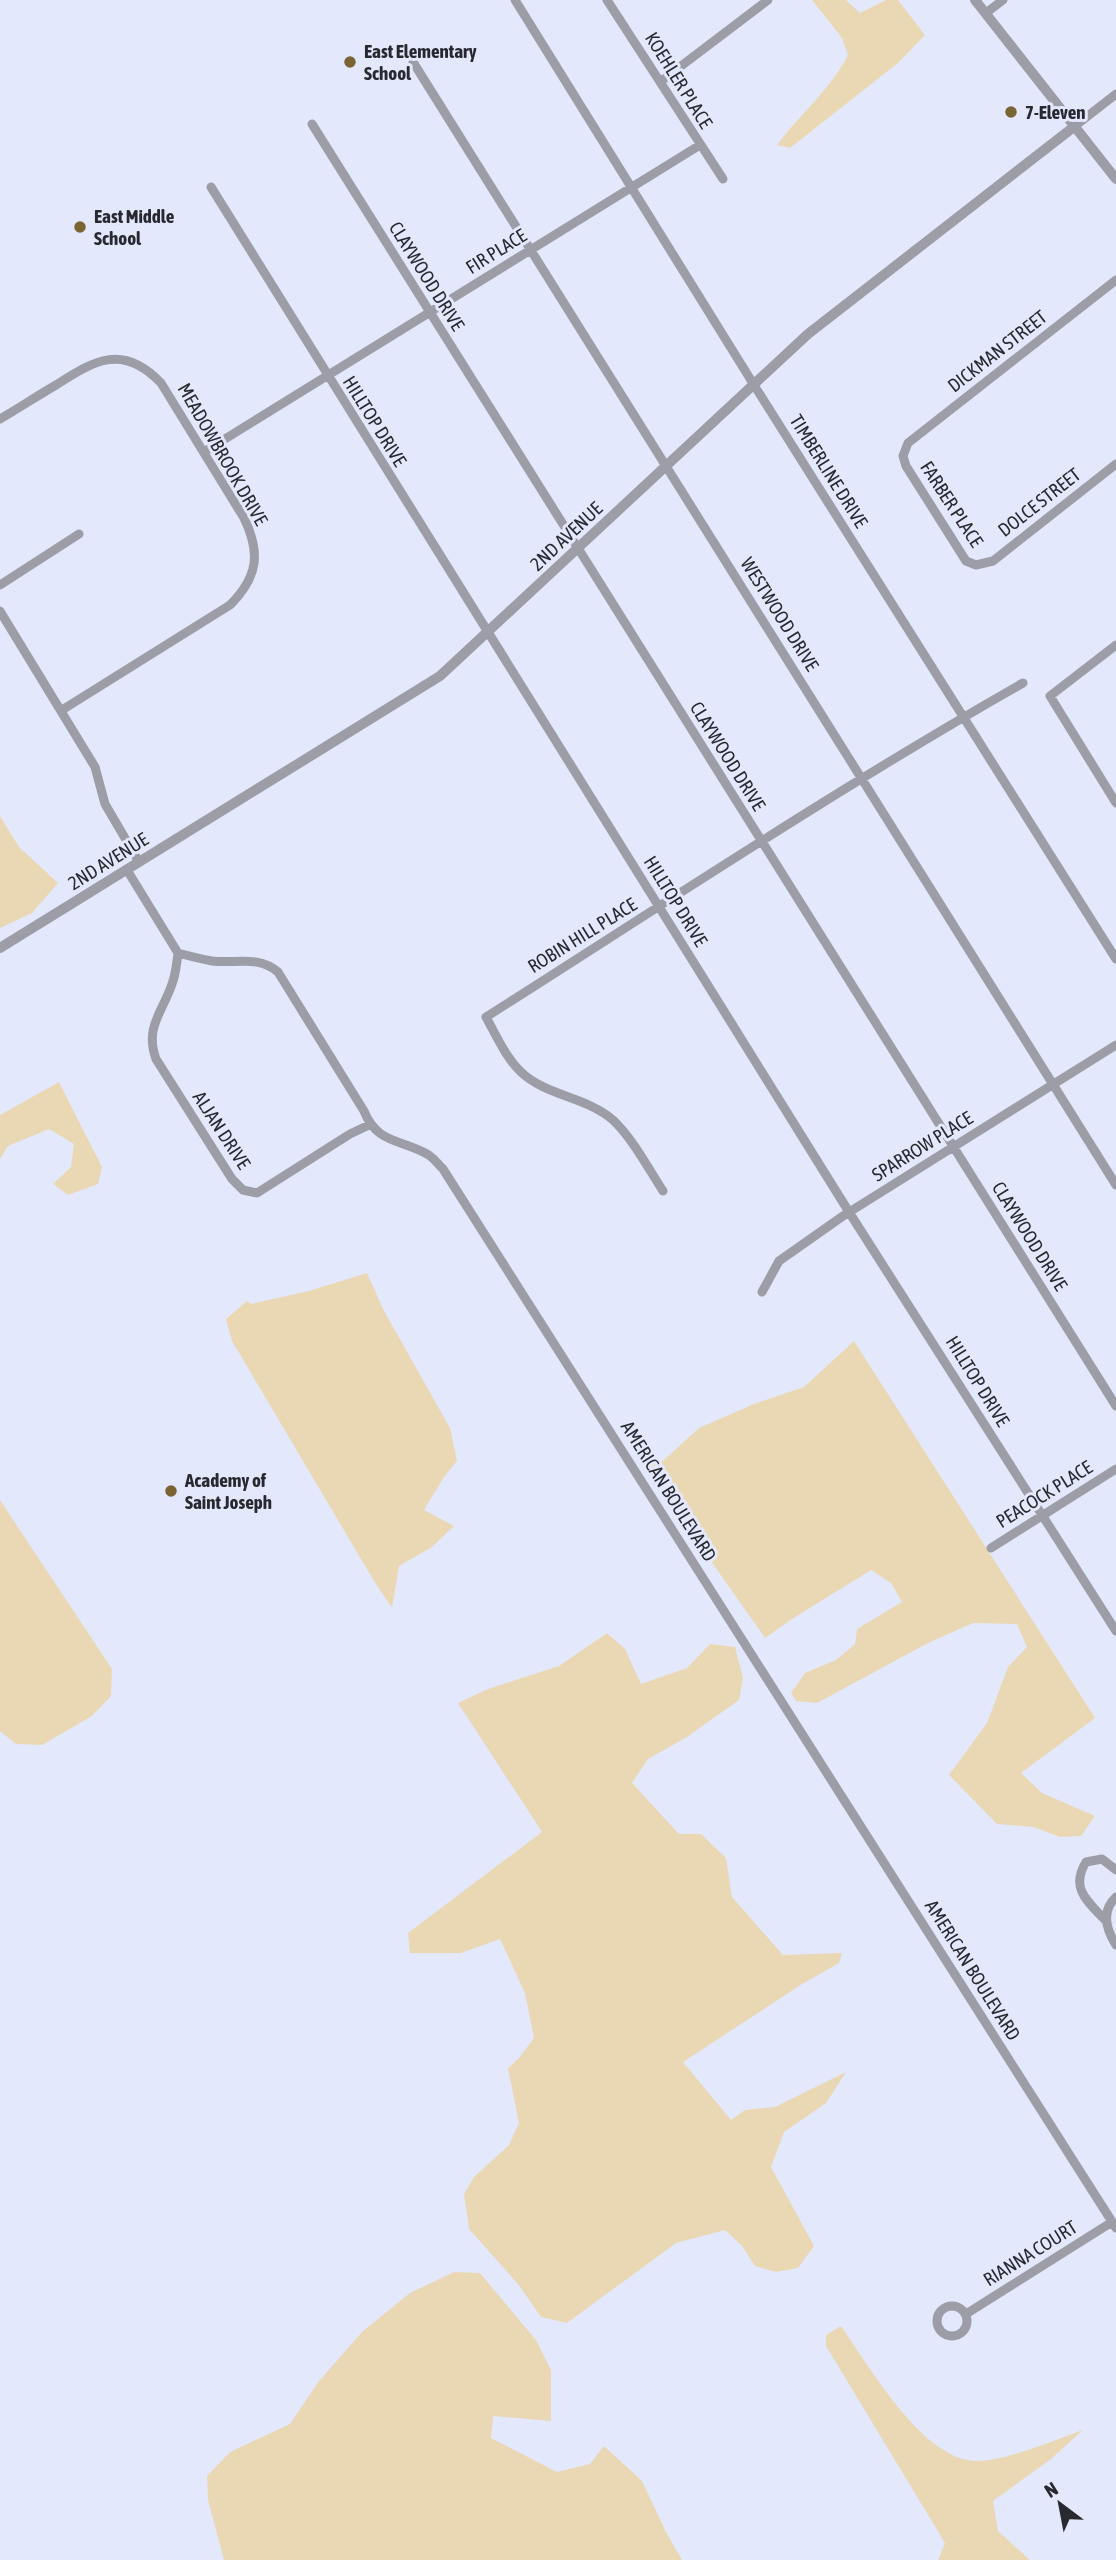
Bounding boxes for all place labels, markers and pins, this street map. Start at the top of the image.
place label: East Elementary School [364,40,477,84]
marker: East Elementary School [342,54,358,70]
place label: 7-Eleven [1025,101,1086,123]
marker: 7-Eleven [1003,104,1019,120]
place label: East Middle School [94,205,175,249]
marker: East Middle School [72,219,88,235]
place label: Academy of Saint Joseph [184,1469,272,1513]
marker: Academy of Saint Joseph [163,1483,179,1499]

